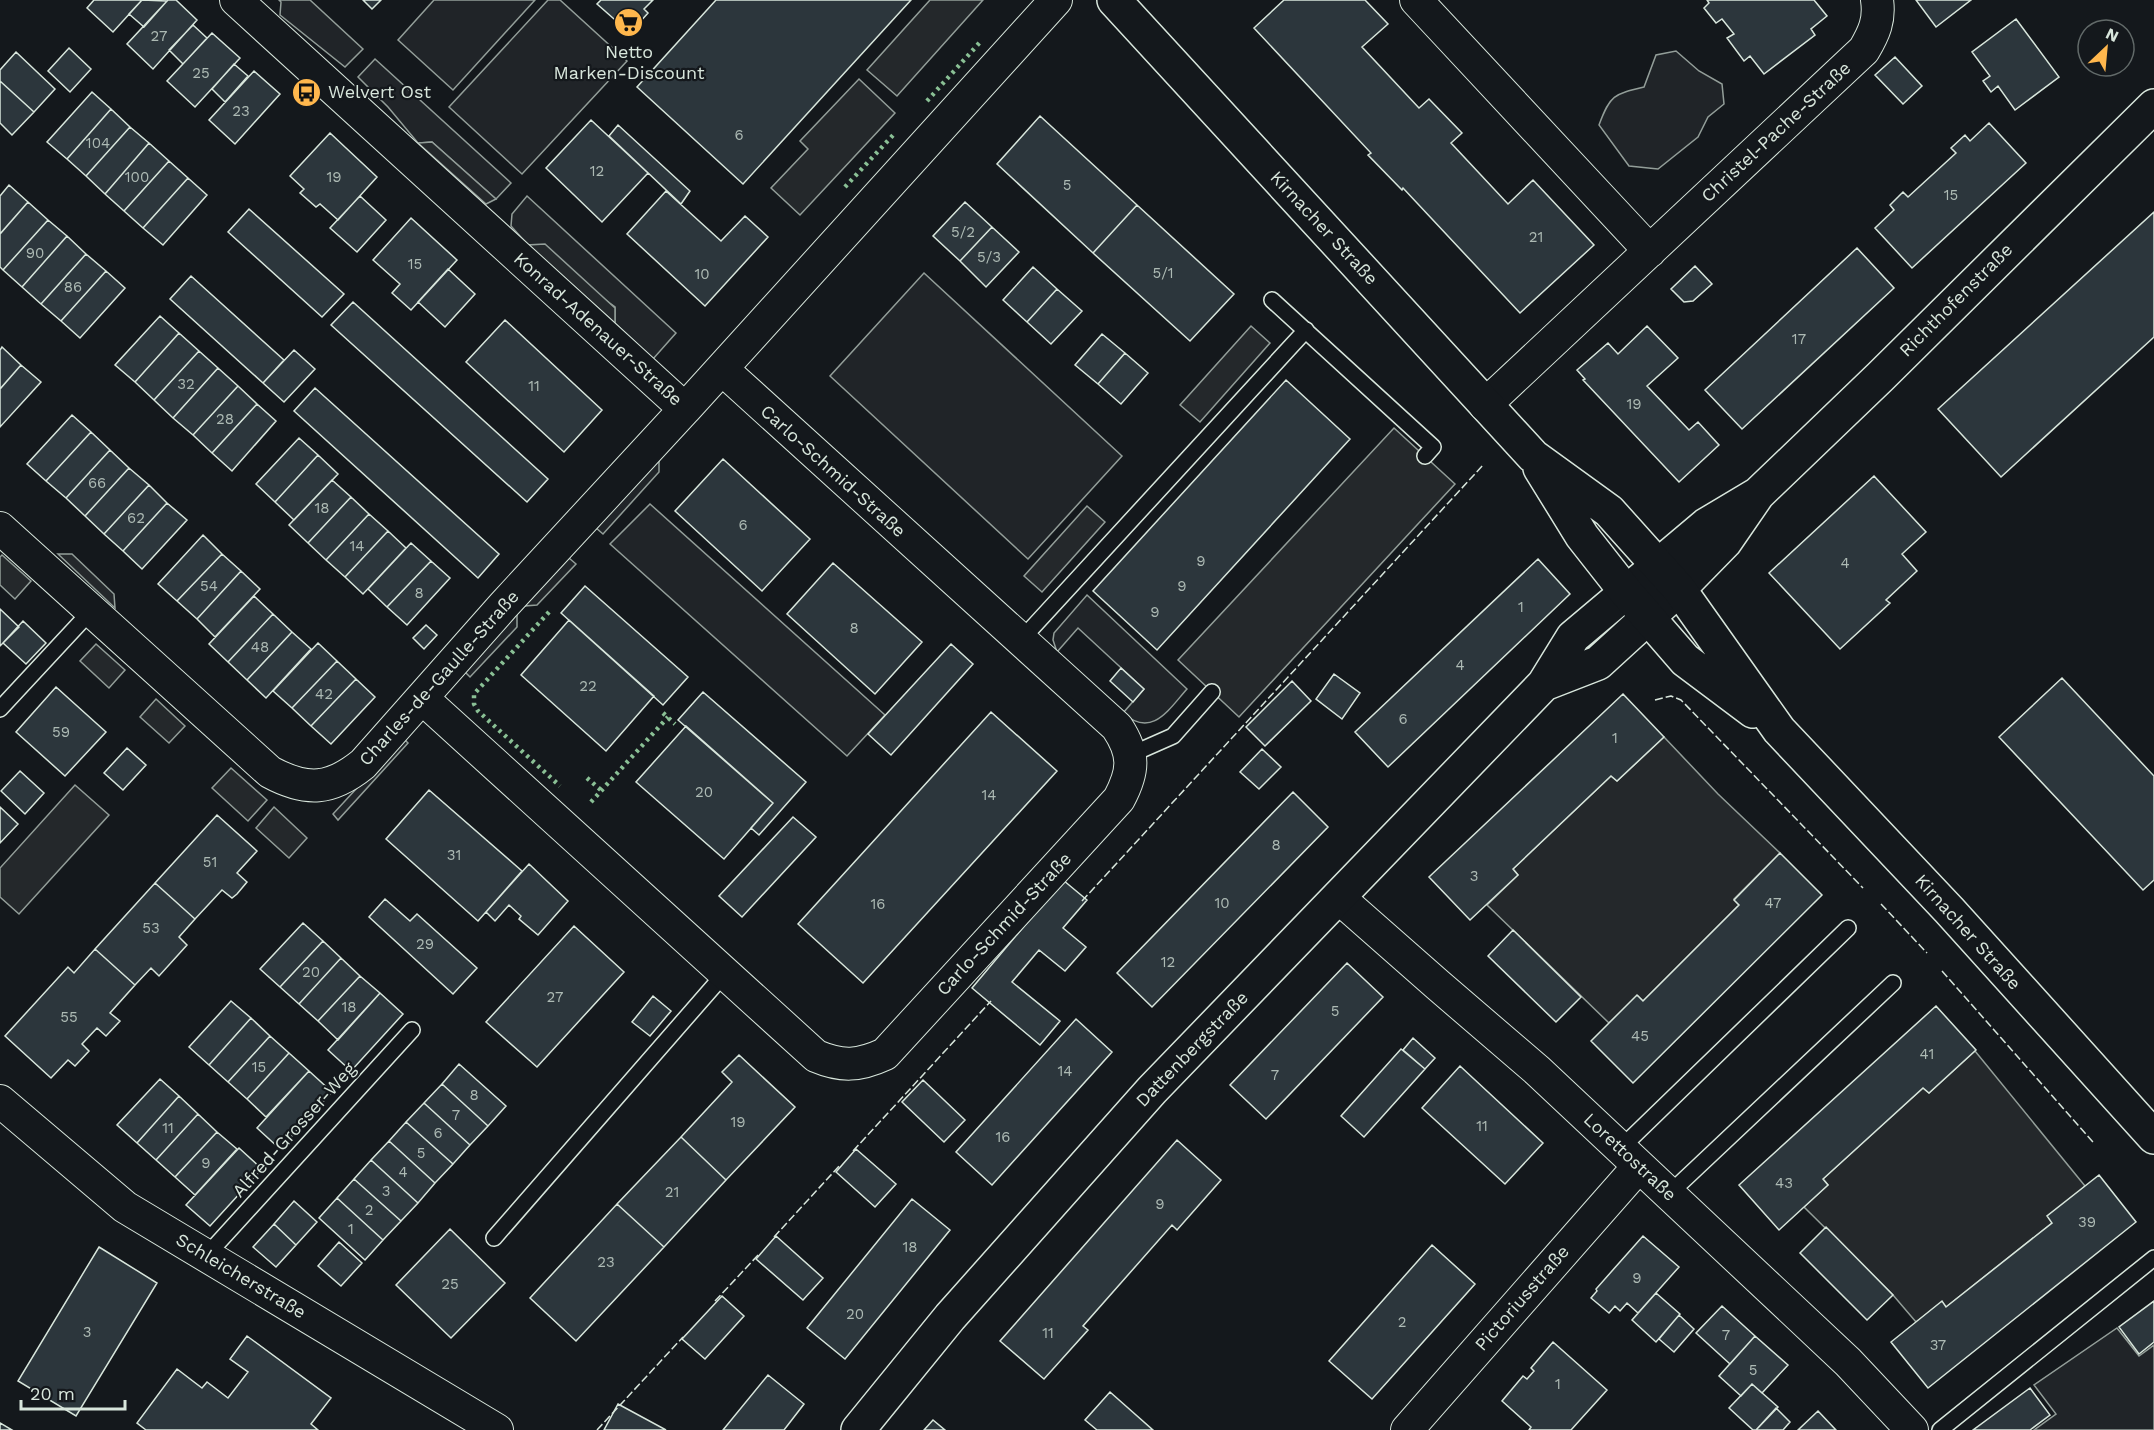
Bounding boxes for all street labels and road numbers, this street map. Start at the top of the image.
street label: Christel-Pache-Straße [1697,57,1855,206]
street label: Kirnacher Straße [1266,166,1382,289]
street label: Richthofenstraße [1895,239,2017,361]
street label: Konrad-Adenauer-Straße [510,247,687,410]
street label: Carlo-Schmid-Straße [757,400,910,541]
street label: Charles-de-Gaulle-Straße [354,586,523,770]
street label: Carlo-Schmid-Straße [932,848,1075,999]
street label: Kirnacher Straße [1911,870,2026,994]
street label: Dattenbergstraße [1131,987,1252,1111]
street label: Alfred-Grosser-Weg [228,1058,360,1201]
street label: Lorettostraße [1580,1108,1681,1205]
street label: Schleicherstraße [172,1229,310,1323]
street label: Pictoriusstraße [1470,1241,1573,1355]

